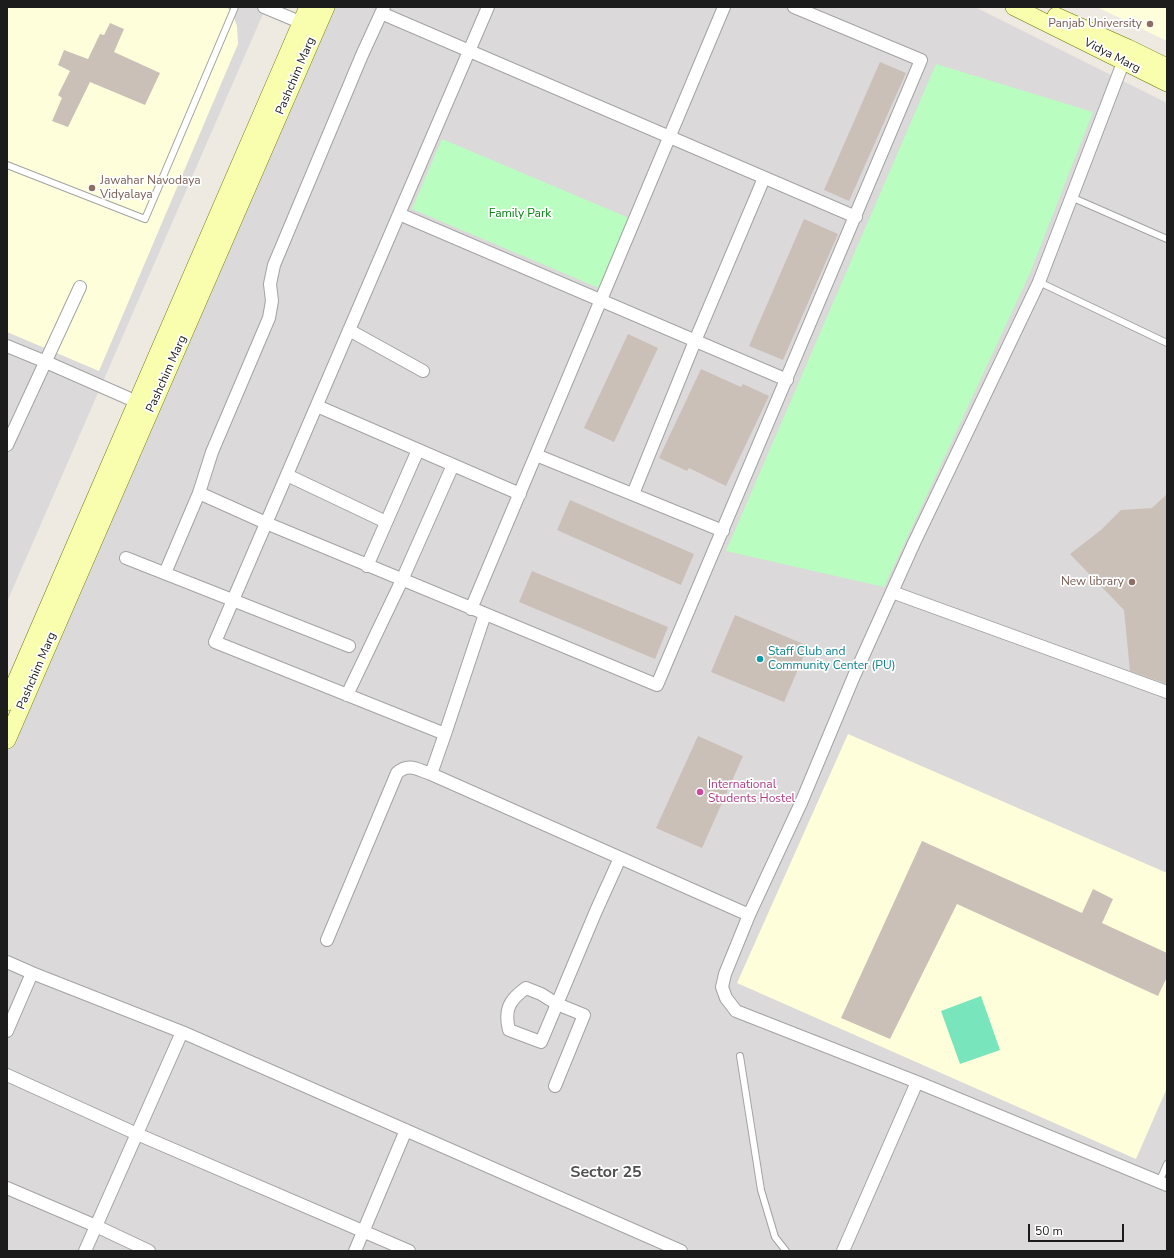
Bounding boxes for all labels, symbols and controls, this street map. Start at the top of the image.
place label: Panjab University [1048,17,1142,31]
marker: Panjab University [1145,19,1155,29]
street label: Pashchim Marg [273,35,319,117]
street label: Vidya Marg [1081,36,1143,76]
place label: Jawahar Navodaya Vidyalaya [100,174,201,202]
marker: Jawahar Navodaya Vidyalaya [87,183,97,193]
park label: Family Park [489,207,551,221]
street label: Pashchim Marg [144,333,190,415]
place label: New library [1061,575,1124,589]
marker: New library [1127,577,1137,587]
street label: Pashchim Marg [14,630,60,712]
place label: Staff Club and Community Center (PU) [768,645,895,673]
marker: Staff Club and Community Center (PU) [755,654,765,664]
place label: International Students Hostel [708,778,795,806]
marker: International Students Hostel [695,787,705,797]
district label: Sector 25 [570,1163,642,1183]
scale bar [1030,1216,1126,1242]
text: 50 m [1035,1223,1063,1239]

